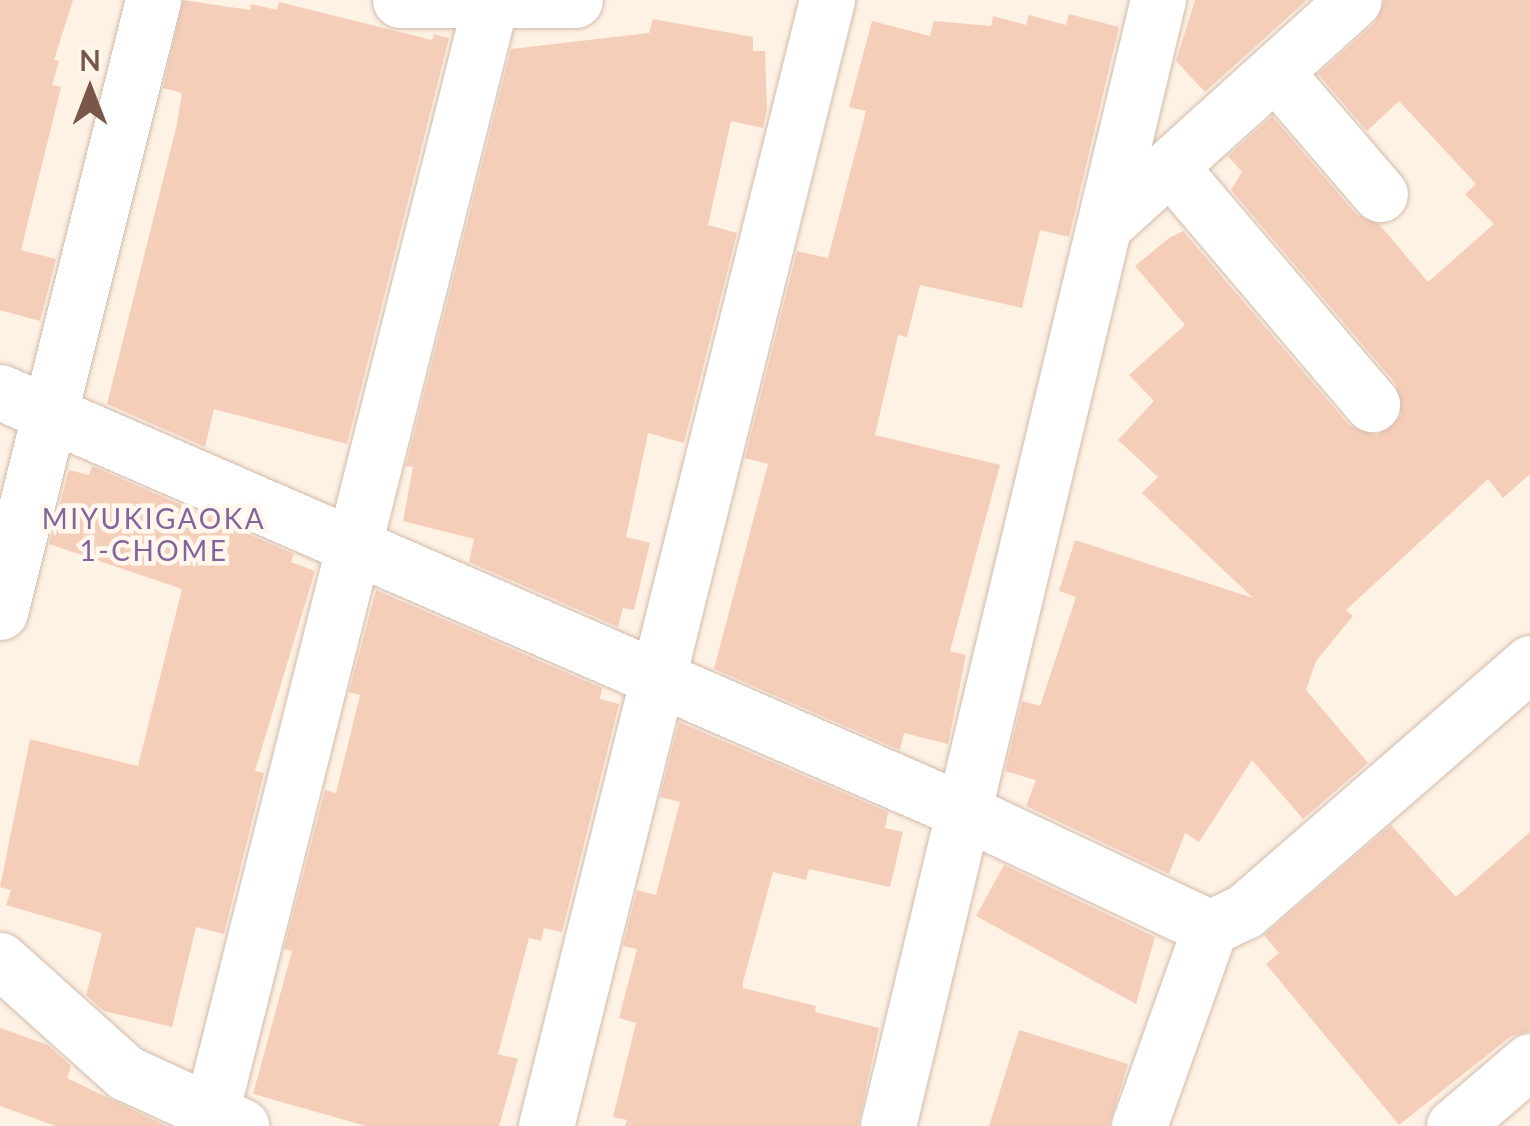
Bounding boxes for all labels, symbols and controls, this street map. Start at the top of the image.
north arrow [40,40,140,140]
text: N [79,43,101,77]
district label: MIYUKIGAOKA 1-CHOME [42,501,266,567]

